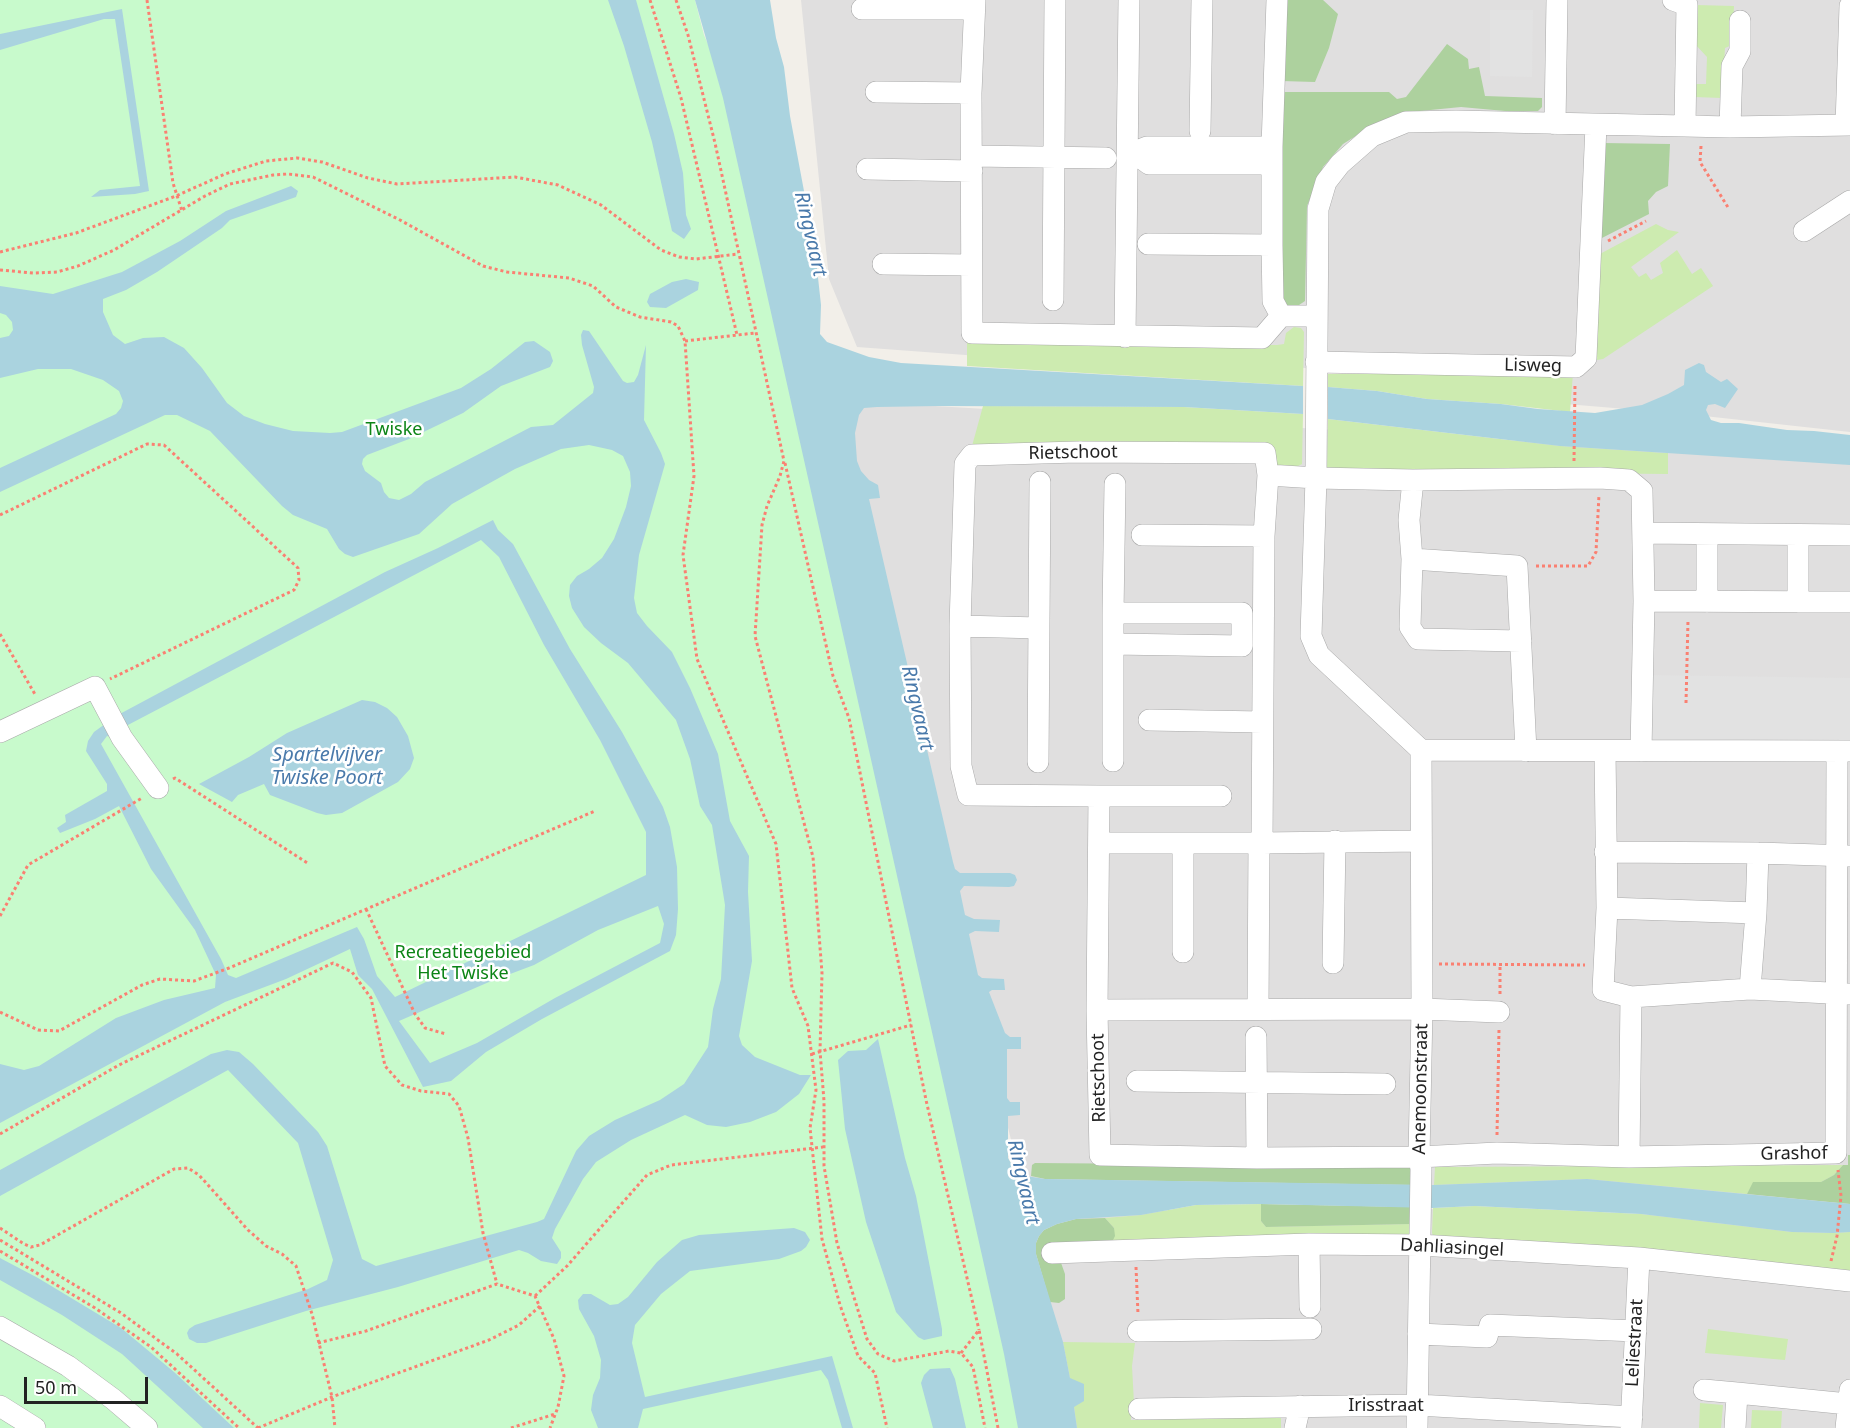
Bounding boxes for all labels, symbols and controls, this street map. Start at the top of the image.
water label: Ringvaart [789,189,831,279]
street label: Lisweg [1504,355,1562,377]
park label: Twiske [366,419,422,441]
street label: Rietschoot [1028,441,1118,465]
water label: Ringvaart [896,663,938,753]
water label: Spartelvijver Twiske Poort [271,743,383,790]
park label: Recreatiegebied Het Twiske [395,942,531,984]
street label: Anemoonstraat [1409,1023,1433,1155]
street label: Rietschoot [1087,1033,1111,1123]
water label: Ringvaart [1002,1137,1044,1227]
street label: Grashof [1760,1143,1828,1165]
street label: Dahliasingel [1400,1234,1504,1262]
street label: Leliestraat [1622,1299,1648,1387]
scale bar [27,1365,152,1403]
text: 50 m [35,1375,77,1399]
street label: Irisstraat [1348,1395,1424,1417]

